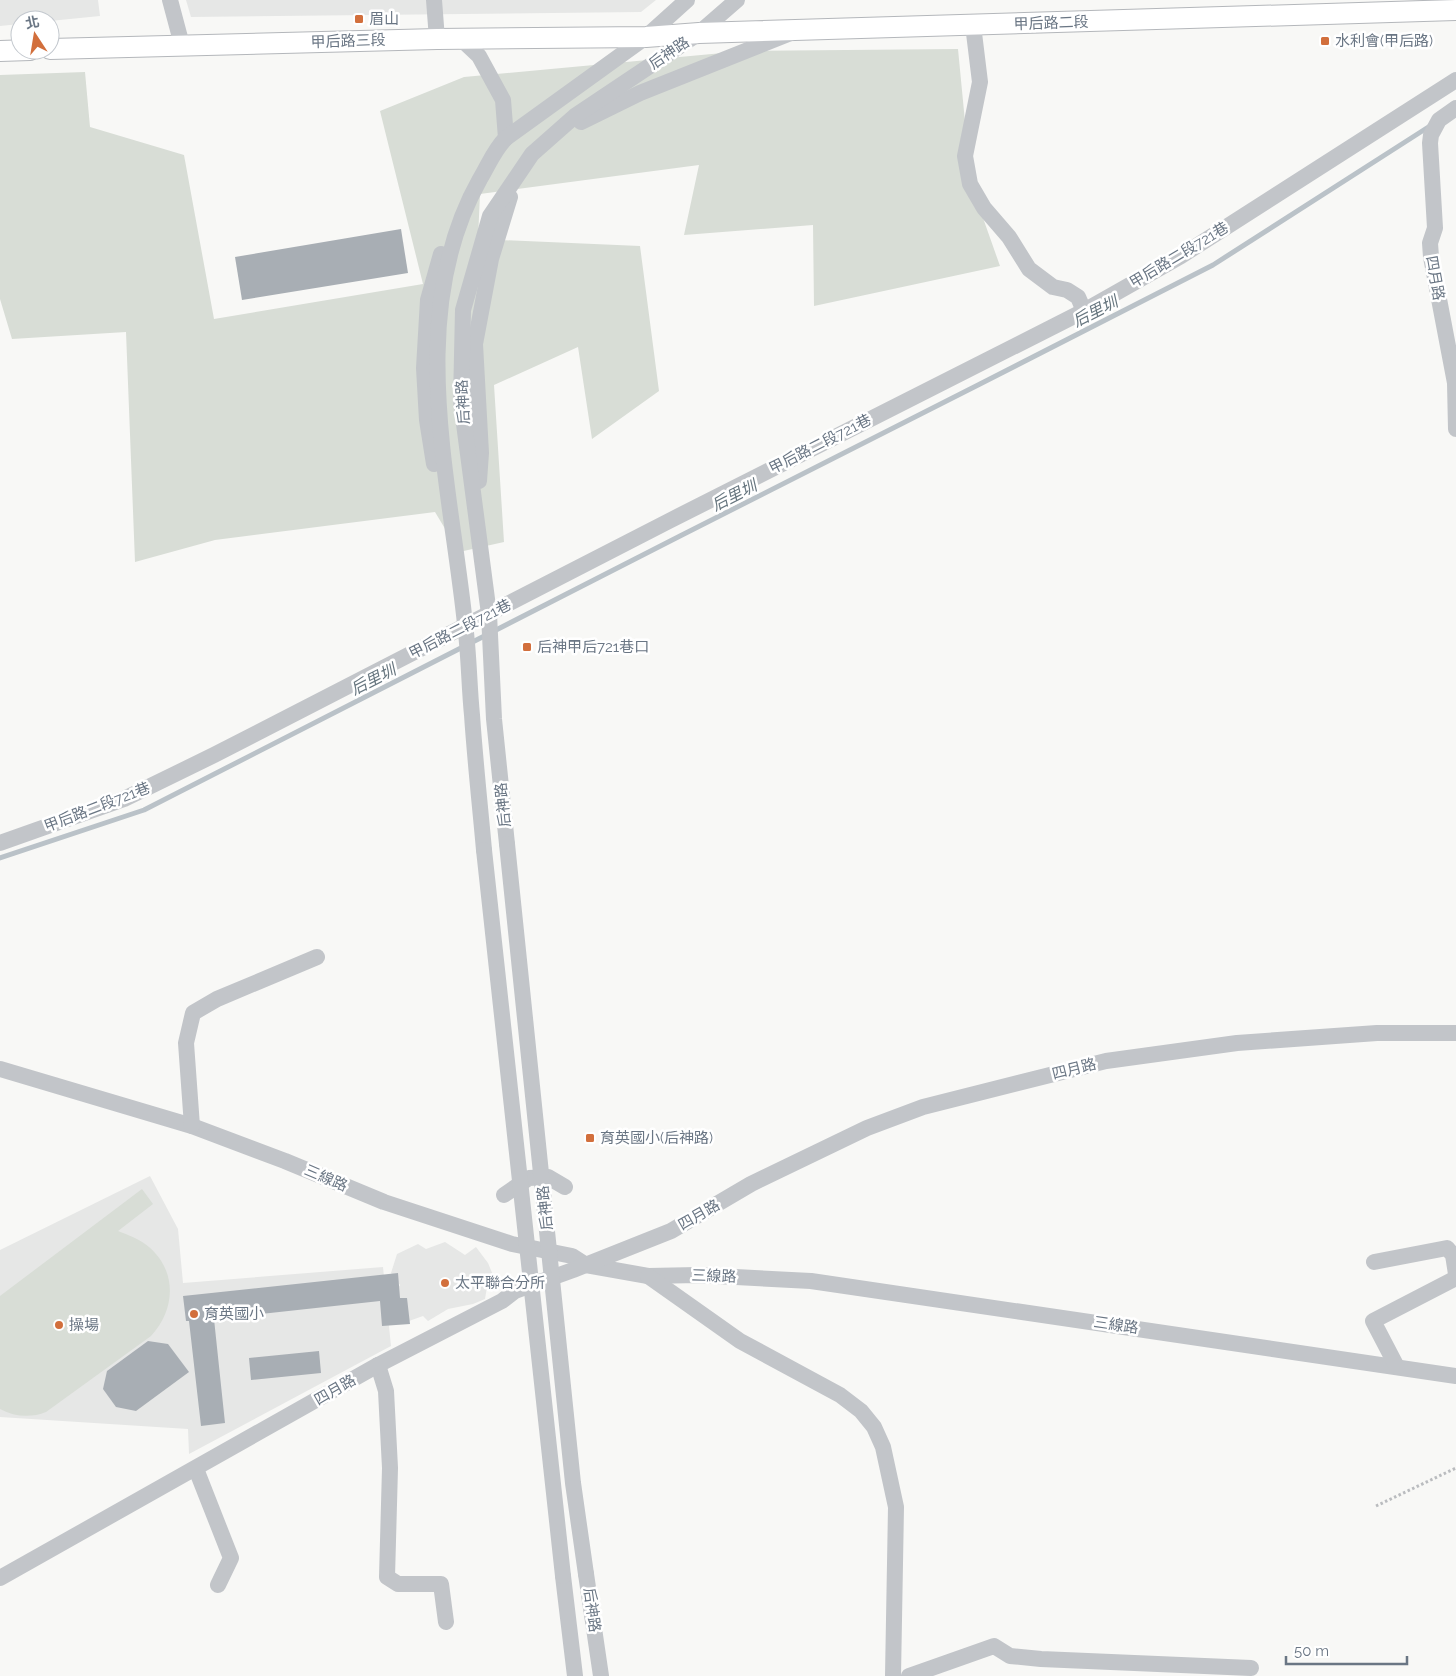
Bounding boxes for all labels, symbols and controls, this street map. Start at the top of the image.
north arrow [10,10,60,60]
place label: 眉山 [369,10,399,28]
text: 北 [24,13,41,32]
marker: 眉山 [353,13,365,25]
street label: 甲后路二段 [1013,13,1089,33]
street label: 甲后路三段 [310,31,386,51]
place label: 水利會(甲后路) [1335,32,1433,50]
street label: 后神路 [645,33,693,73]
marker: 水利會(甲后路) [1319,35,1331,47]
street label: 甲后路二段721巷 [1126,218,1232,292]
street label: 四月路 [1422,254,1448,302]
water label: 后里圳 [1070,291,1123,331]
street label: 后神路 [453,379,473,425]
street label: 甲后路二段721巷 [766,410,874,478]
water label: 后里圳 [709,475,762,515]
street label: 甲后路二段721巷 [406,595,514,663]
place label: 后神甲后721巷口 [537,638,649,656]
marker: 后神甲后721巷口 [521,641,533,653]
water label: 后里圳 [348,659,401,699]
street label: 甲后路二段721巷 [41,778,153,836]
street label: 后神路 [492,782,514,828]
street label: 四月路 [1050,1055,1098,1083]
place label: 育英國小(后神路) [600,1129,713,1147]
marker: 育英國小(后神路) [584,1132,596,1144]
street label: 三線路 [302,1161,350,1195]
street label: 后神路 [534,1185,556,1231]
street label: 四月路 [675,1196,723,1234]
street label: 三線路 [691,1266,737,1286]
place label: 太平聯合分所 [455,1274,545,1292]
marker: 太平聯合分所 [439,1277,451,1289]
place label: 育英國小 [204,1305,264,1323]
marker: 育英國小 [188,1308,200,1320]
street label: 三線路 [1092,1313,1140,1337]
place label: 操場 [69,1316,99,1334]
marker: 操場 [53,1319,65,1331]
street label: 四月路 [311,1371,359,1409]
street label: 后神路 [580,1586,604,1634]
scale bar [1286,1634,1407,1666]
text: 50 m [1294,1642,1329,1660]

